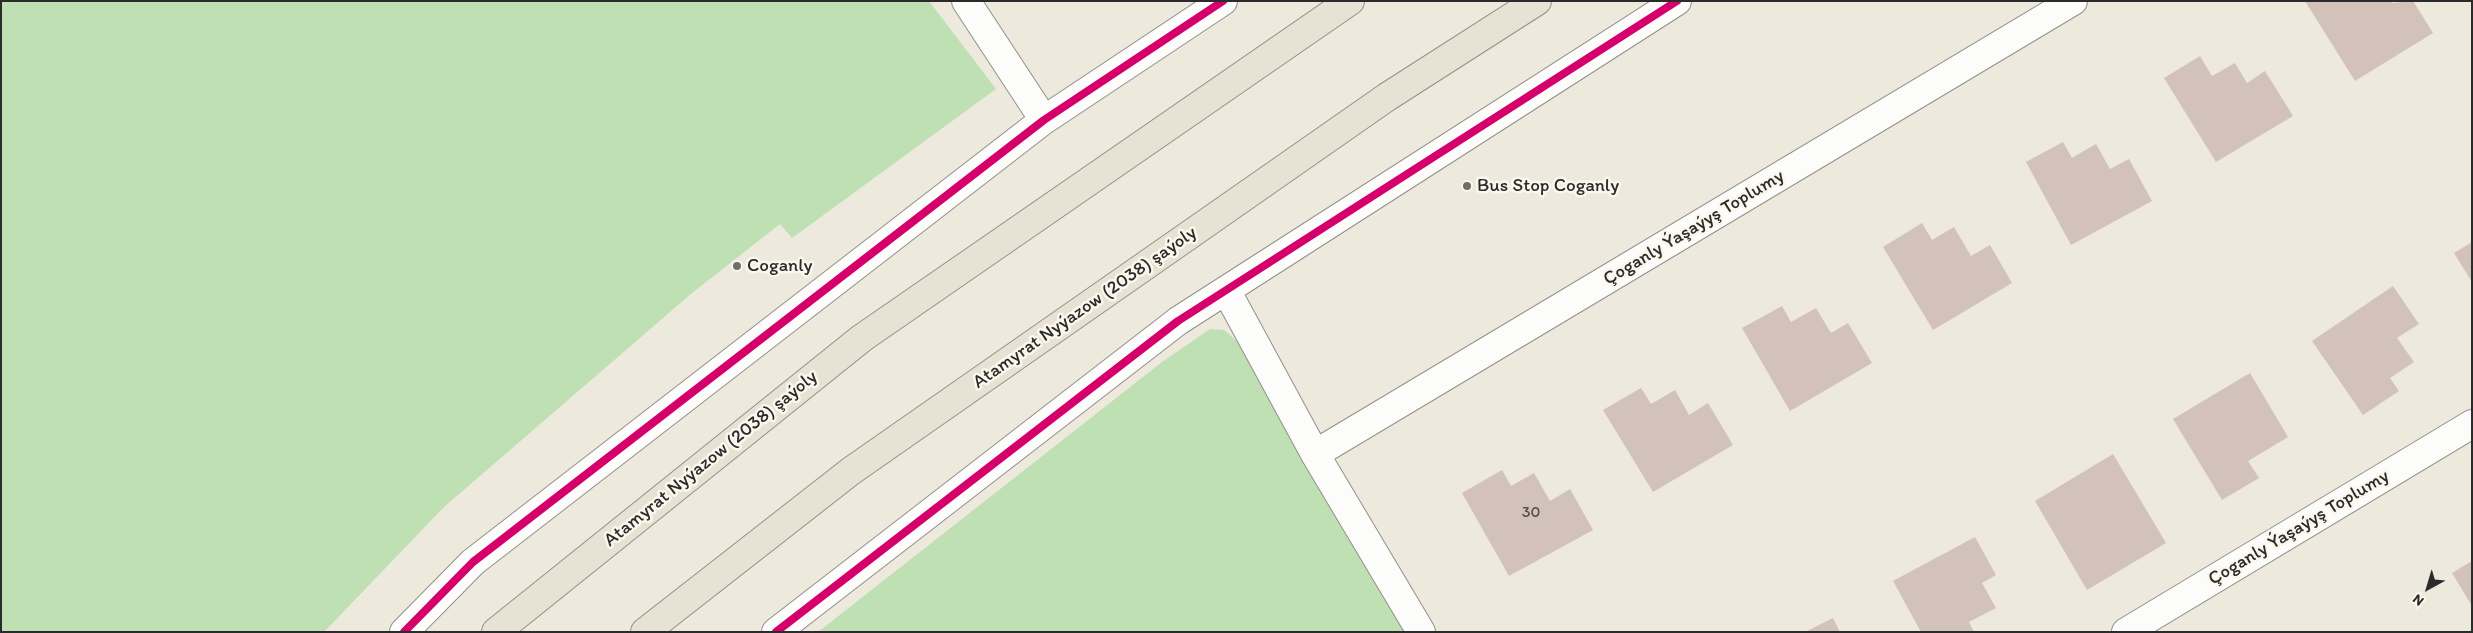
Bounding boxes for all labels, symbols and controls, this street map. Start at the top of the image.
street label: Çoganly Ýaşaýyş Toplumy [1600,165,1788,291]
place label: Bus Stop Coganly [1477,175,1619,197]
marker: Bus Stop Coganly [1461,180,1473,192]
street label: Atamyrat Nyýazow (2038) şaýoly [969,222,1201,394]
place label: Coganly [747,255,812,277]
marker: Coganly [731,260,743,272]
street label: Atamyrat Nyýazow (2038) şaýoly [600,366,822,552]
street label: Çoganly Ýaşaýyş Toplumy [2205,465,2393,591]
house number: 30 [1522,503,1540,523]
north arrow [2403,563,2453,613]
text: N [2409,590,2427,610]

